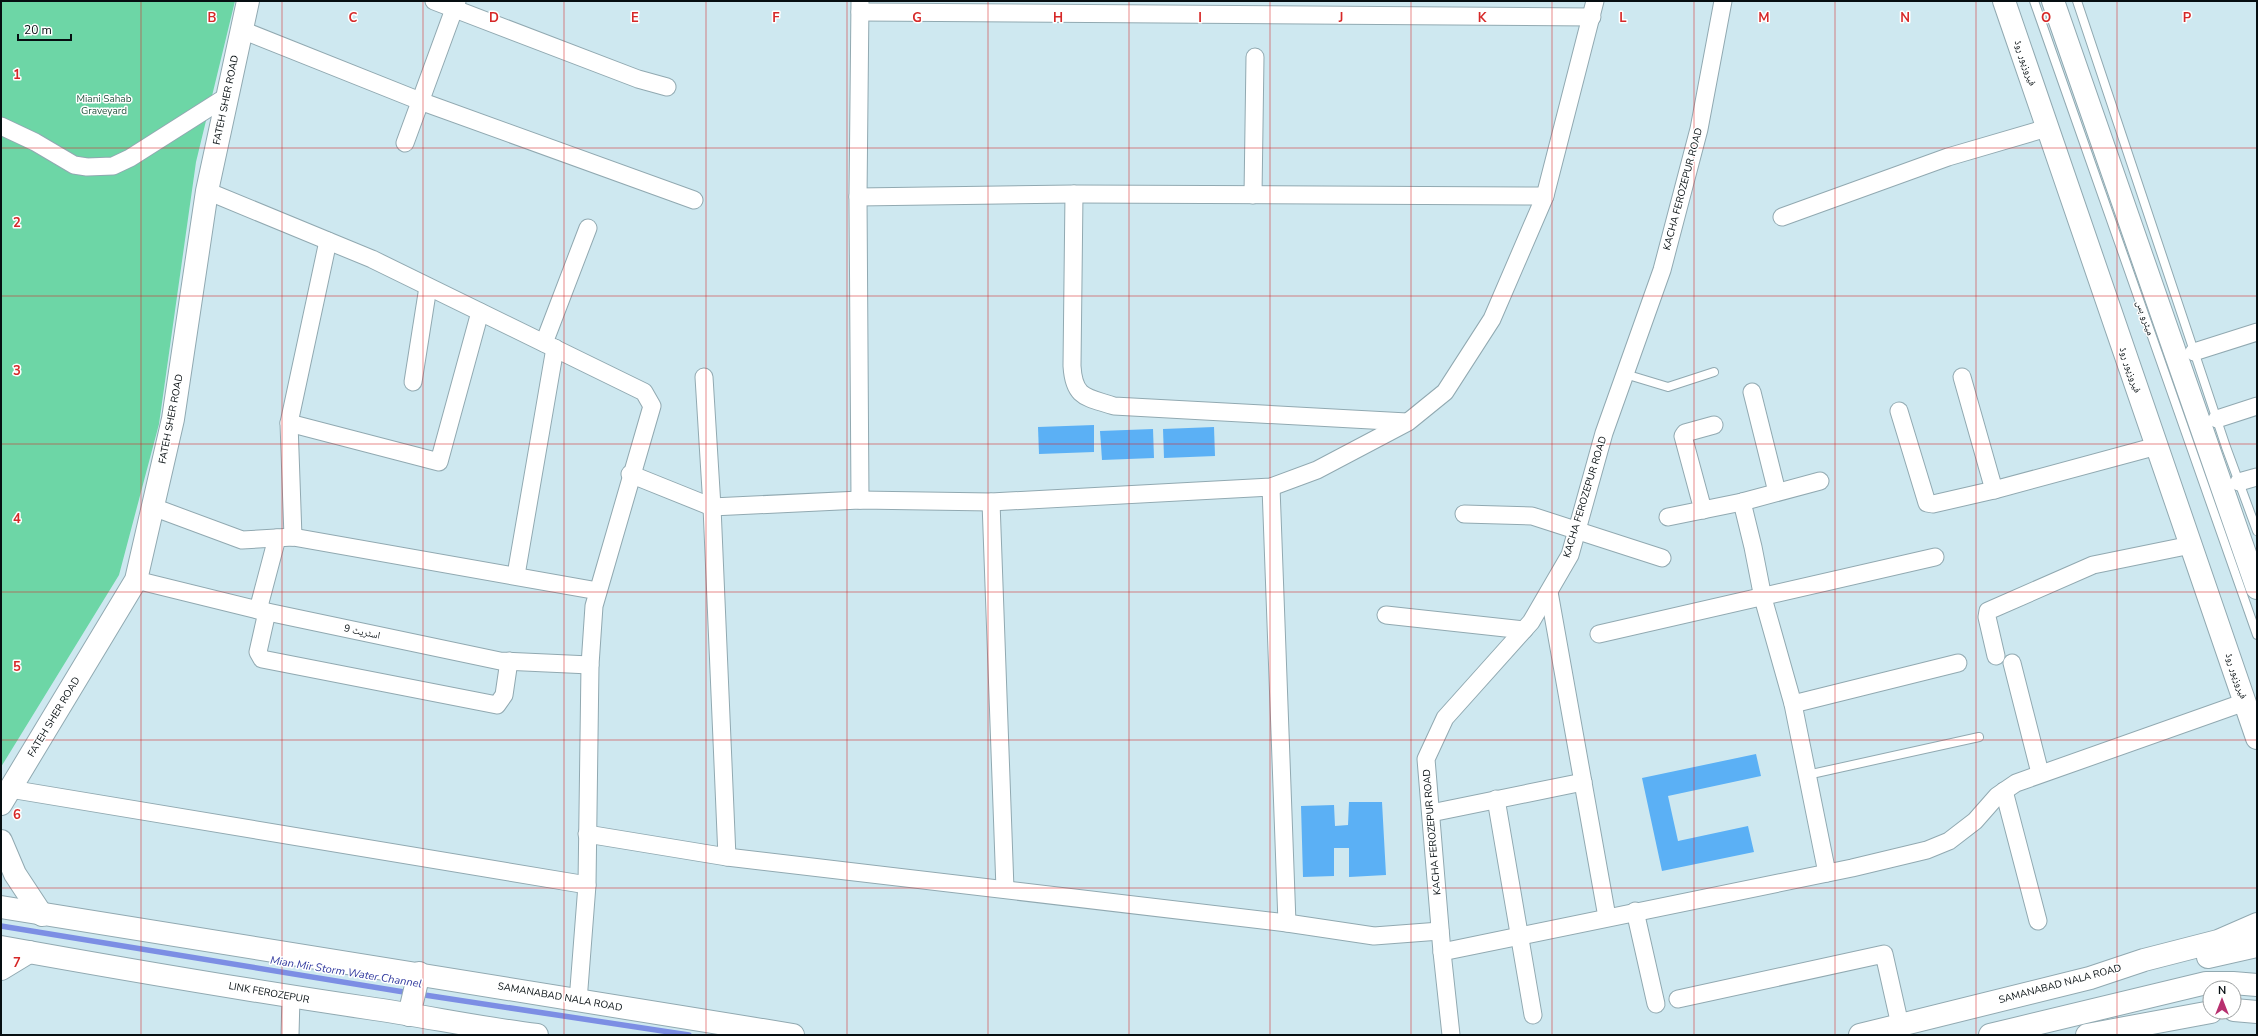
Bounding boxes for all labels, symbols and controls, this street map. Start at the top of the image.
text: B [208,9,217,27]
text: C [349,9,358,27]
text: D [489,9,499,27]
text: E [631,9,639,27]
text: F [772,9,780,27]
text: G [912,9,922,27]
text: H [1053,9,1063,27]
text: I [1198,9,1202,27]
text: J [1338,9,1343,27]
text: K [1478,9,1487,27]
text: L [1619,9,1627,27]
text: M [1758,9,1770,27]
text: N [1900,9,1910,27]
text: O [2041,9,2051,27]
text: P [2183,9,2192,27]
scale bar [18,16,71,42]
text: 20 m [24,22,52,38]
street label: فیروزپور روڈ [2011,38,2039,88]
street label: FATEH SHER ROAD [210,54,242,146]
text: 1 [13,66,21,84]
park label: Miani Sahab Graveyard [77,92,132,118]
street label: KACHA FEROZEPUR ROAD [1660,126,1706,252]
text: 2 [13,214,21,232]
street label: میٹرو بس [2133,299,2158,338]
street label: فیروزپور روڈ [2116,345,2144,395]
text: 3 [13,362,21,380]
street label: FATEH SHER ROAD [155,373,187,465]
street label: KACHA FEROZEPUR ROAD [1560,435,1610,559]
text: 4 [13,510,21,528]
street label: اسٹریٹ 9 [343,621,381,643]
street label: فیروزپور روڈ [2222,651,2250,701]
text: 5 [13,658,21,676]
street label: FATEH SHER ROAD [25,674,83,760]
street label: KACHA FEROZEPUR ROAD [1420,768,1444,896]
text: 6 [13,806,21,824]
water label: Mian Mir Storm Water Channel [269,953,423,991]
text: 7 [13,954,21,972]
street label: SAMANABAD NALA ROAD [1997,961,2123,1007]
street label: LINK FEROZEPUR [228,979,311,1007]
street label: SAMANABAD NALA ROAD [496,979,624,1015]
north arrow [2202,980,2242,1020]
text: N [2218,983,2226,998]

